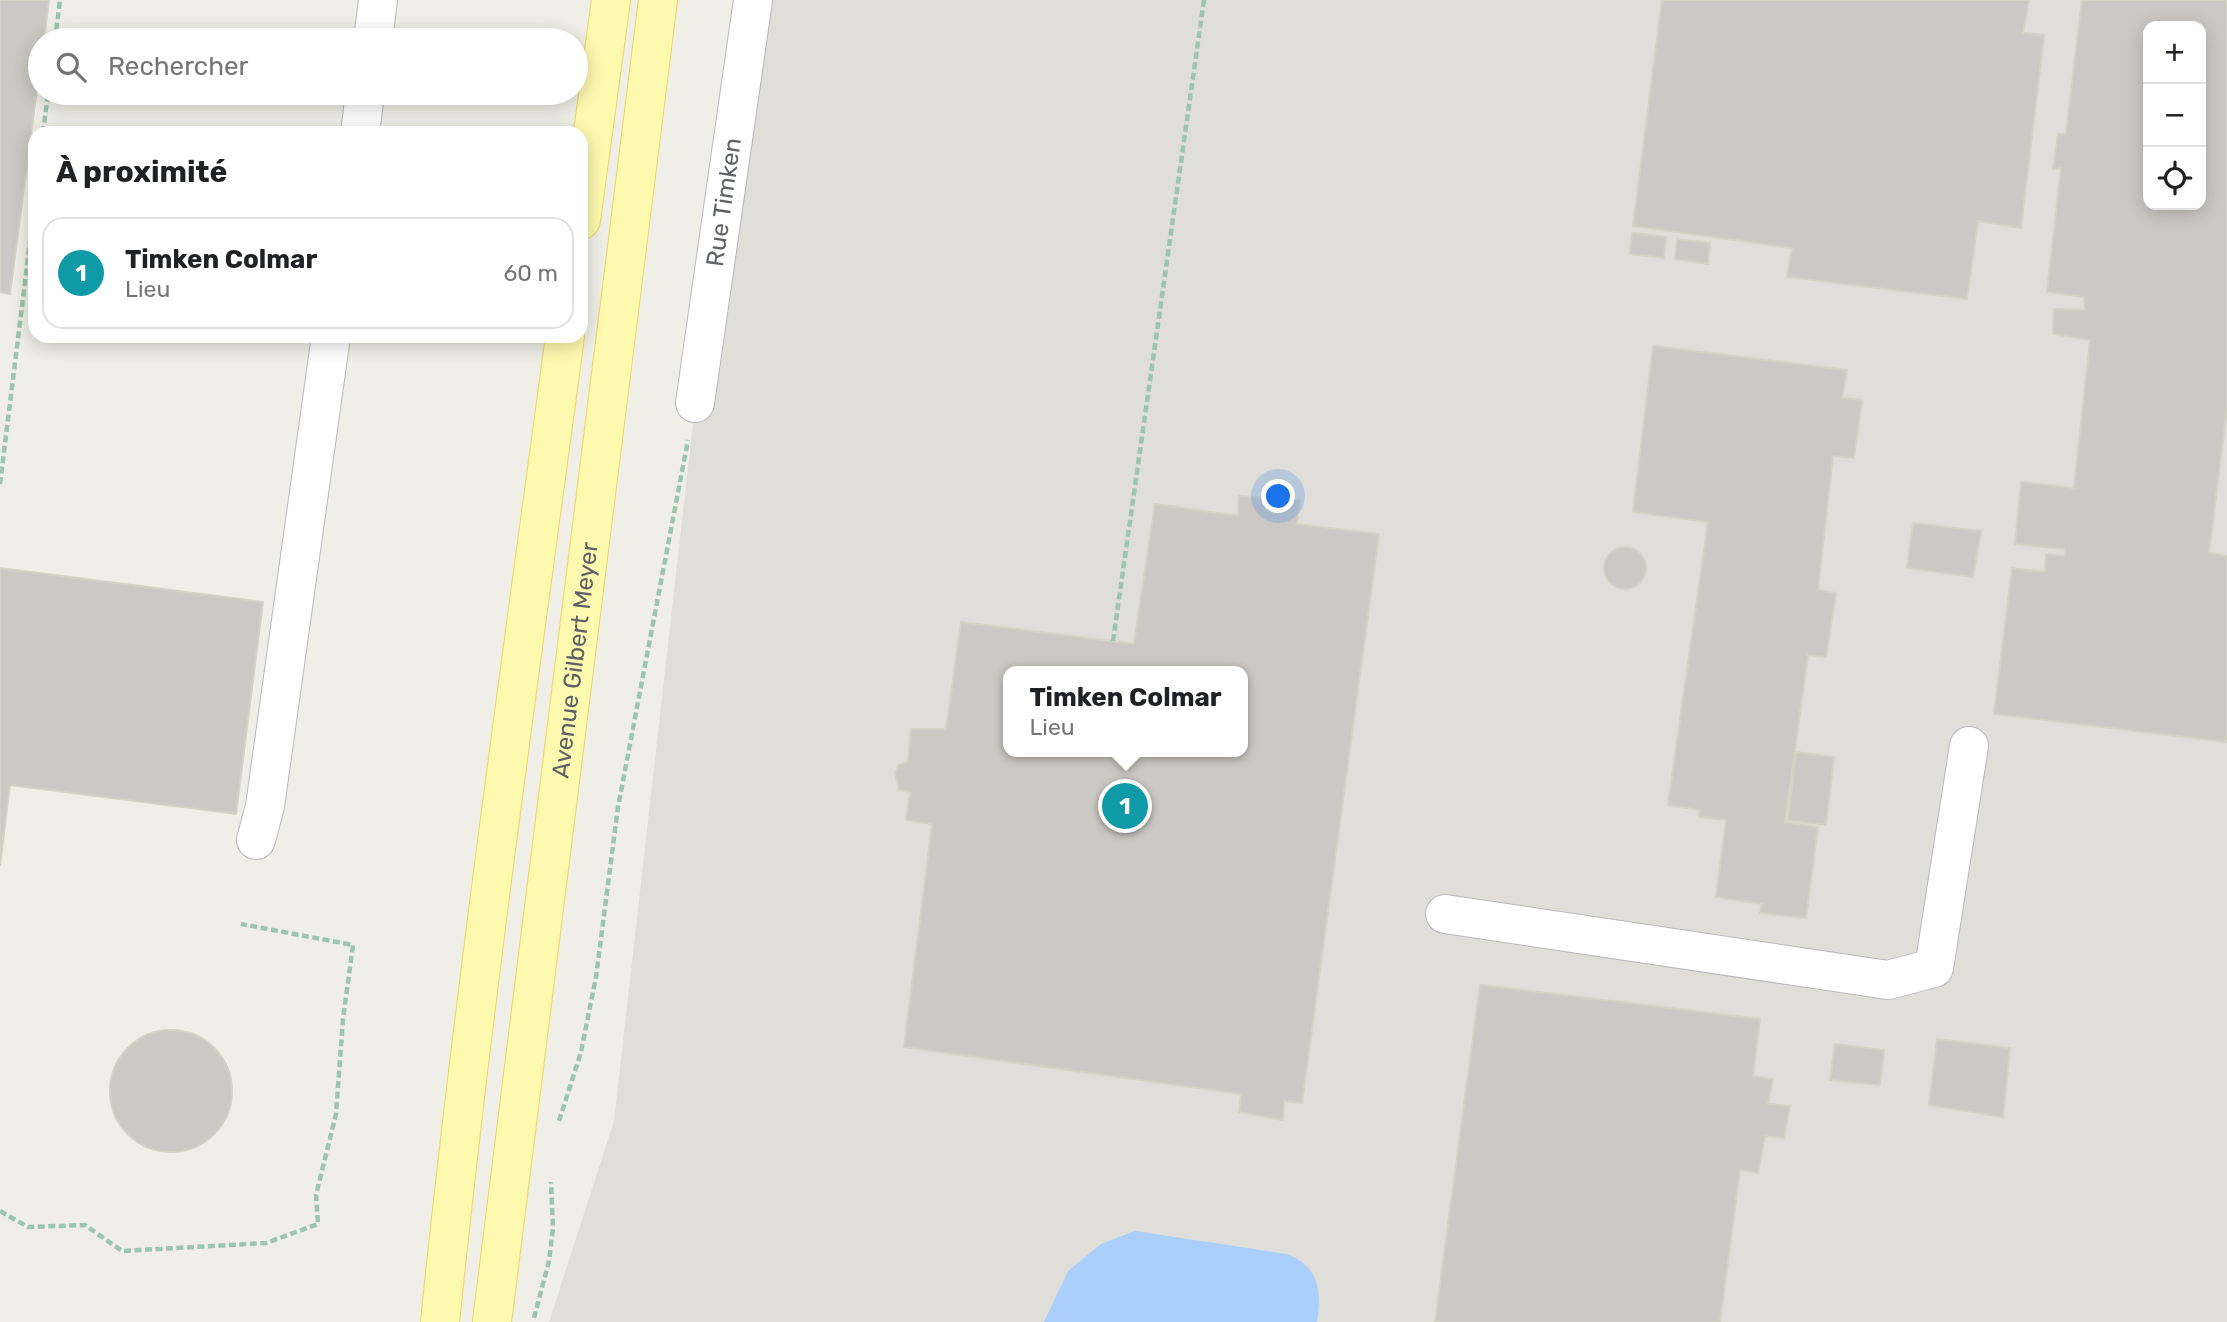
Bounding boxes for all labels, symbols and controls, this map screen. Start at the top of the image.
map controls [2143,21,2206,210]
button: + [2143,21,2206,84]
search box [28,28,588,105]
icon: search [52,48,90,86]
text: Rechercher [108,51,248,82]
button: − [2143,84,2206,147]
street label: Rue Timken [701,136,747,268]
button: locate [2143,147,2206,210]
text: À proximité [56,154,227,190]
text: Timken Colmar [125,244,317,275]
text: 1 [75,259,87,287]
text: 60 m [503,259,558,287]
text: Lieu [125,275,170,303]
your location [1261,479,1295,513]
street label: Avenue Gilbert Meyer [546,541,604,780]
popup [1003,666,1248,757]
text: Timken Colmar [1029,682,1222,713]
text: Lieu [1029,713,1075,741]
pin: 1 [1102,780,1148,832]

